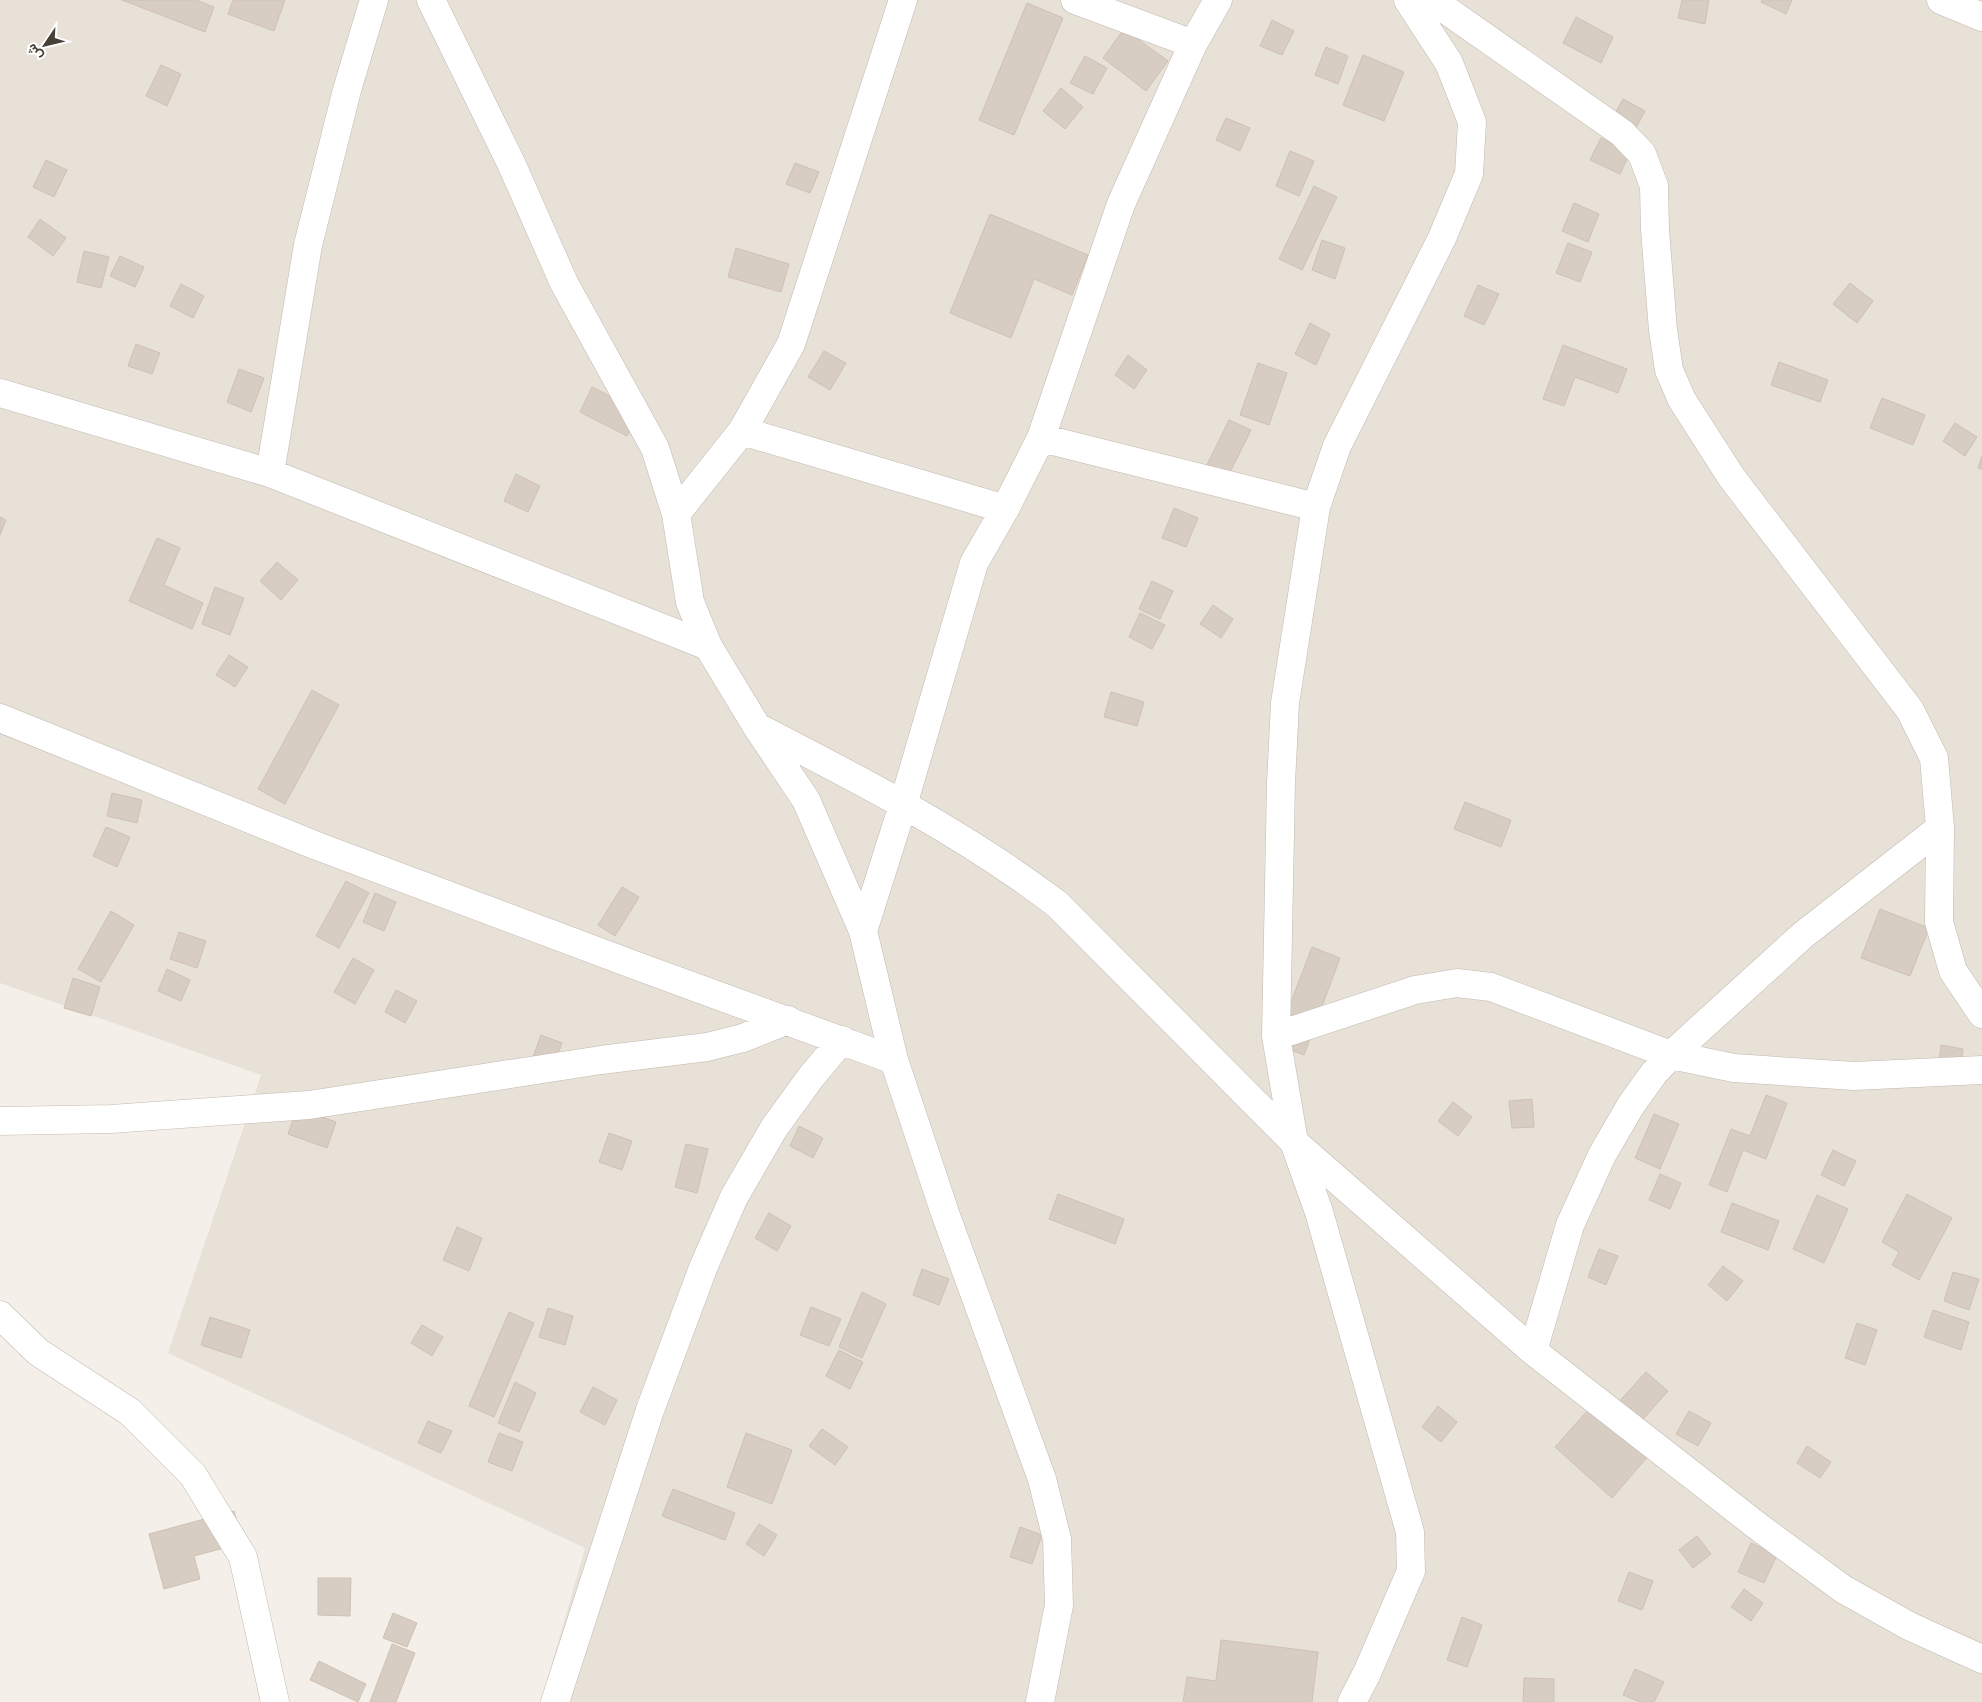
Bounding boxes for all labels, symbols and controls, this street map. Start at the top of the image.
north arrow [20,20,70,70]
text: ش [23,40,47,64]

